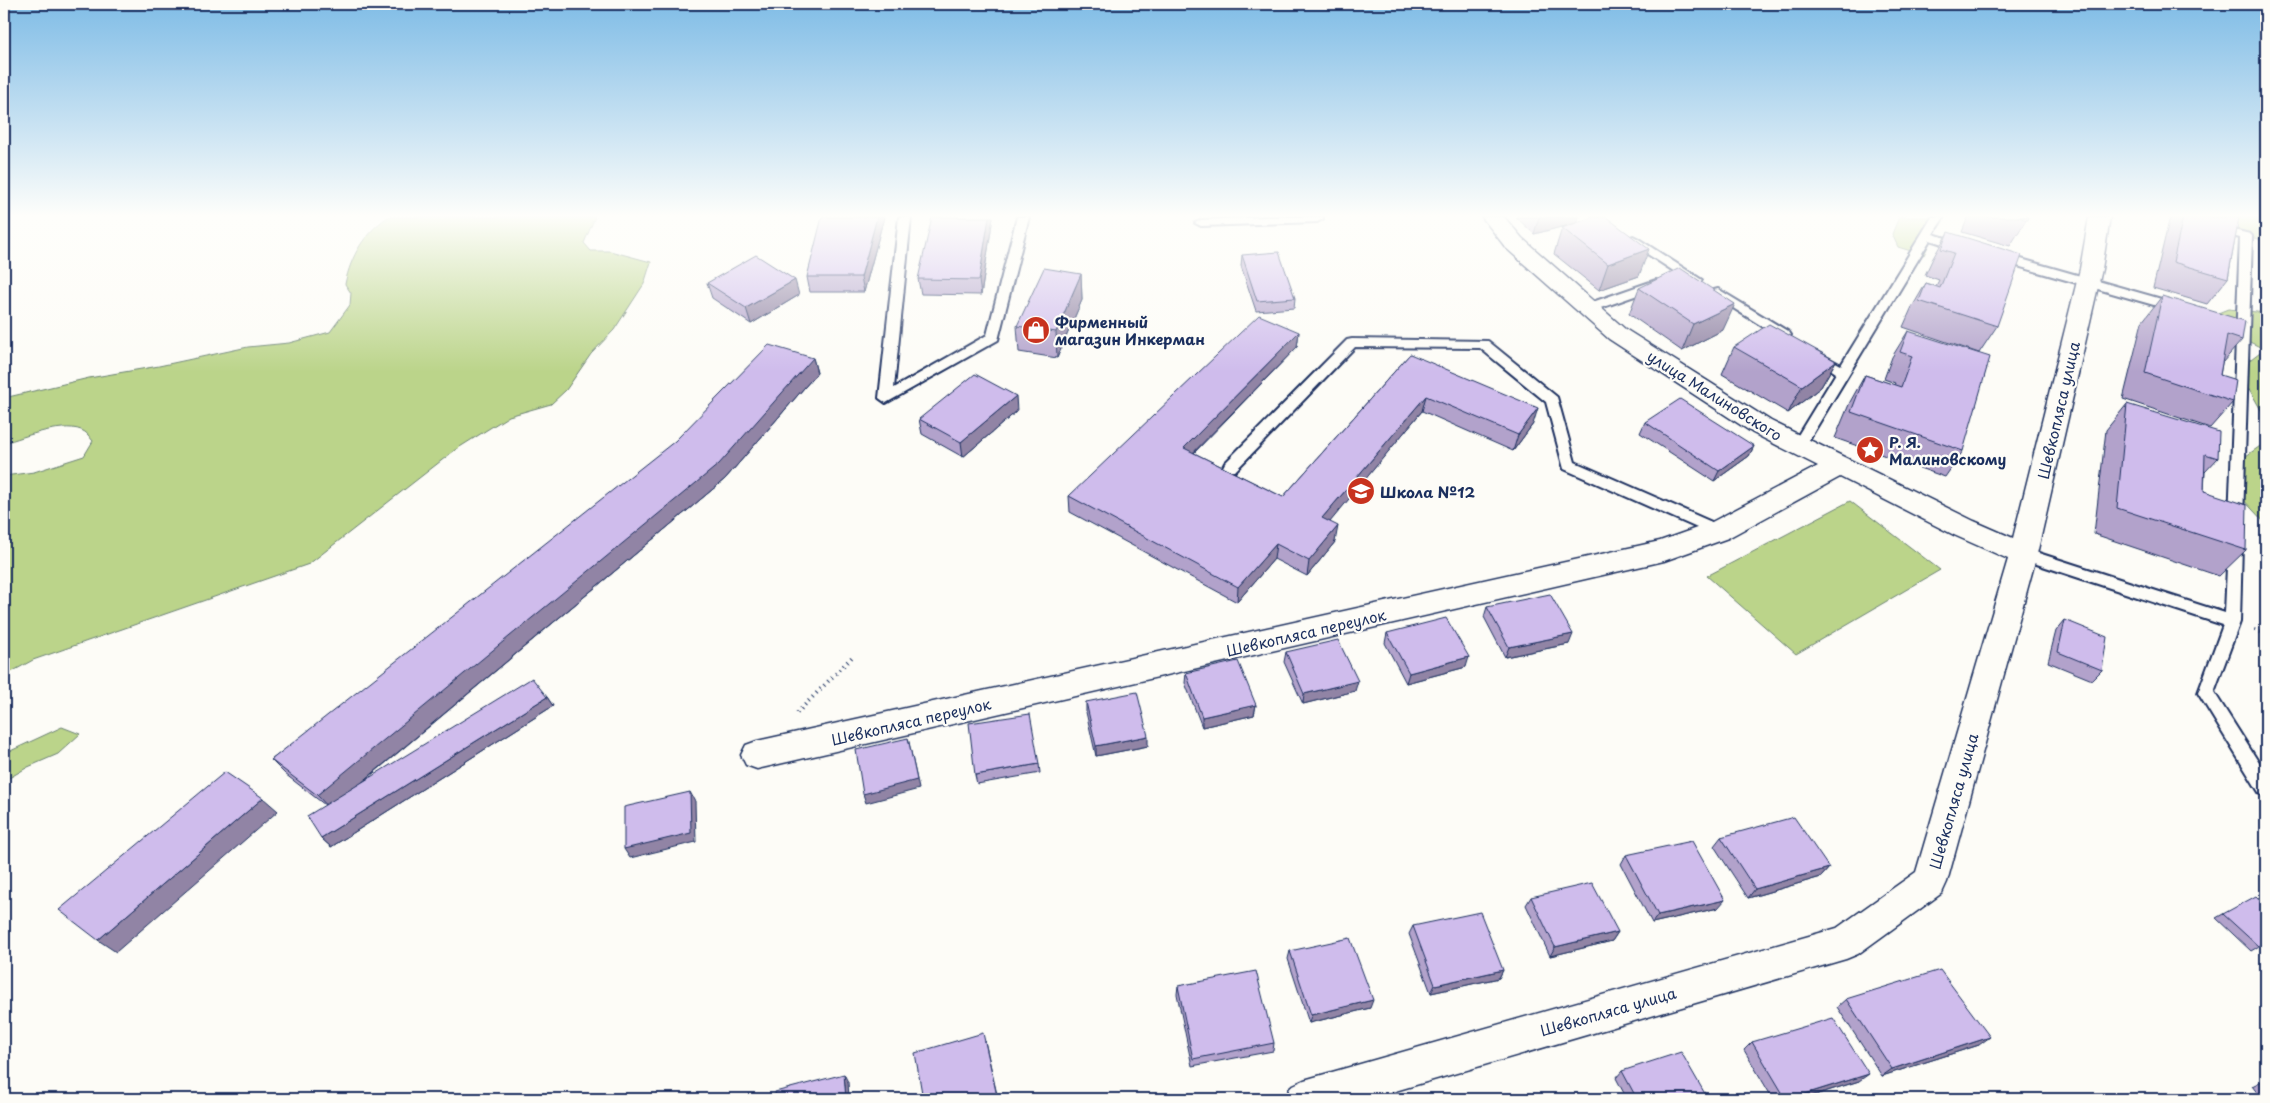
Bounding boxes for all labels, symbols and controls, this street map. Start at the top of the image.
place label: Фирменный магазин Инкерман [1055,310,1205,350]
shop icon: Фирменный магазин Инкерман [1021,315,1051,345]
street label: Шевкопляса улица [2031,338,2085,481]
street label: улица Малиновского [1643,344,1787,446]
place label: Р. Я. Малиновскому [1889,430,2006,470]
place icon: Р. Я. Малиновскому [1855,435,1885,465]
school or university icon: Школа №12 [1346,476,1376,506]
place label: Школа №12 [1380,480,1475,503]
street label: Шевкопляса переулок [1224,602,1388,662]
street label: Шевкопляса переулок [829,691,993,751]
street label: Шевкопляса улица [1923,730,1984,872]
street label: Шевкопляса улица [1537,980,1679,1041]

